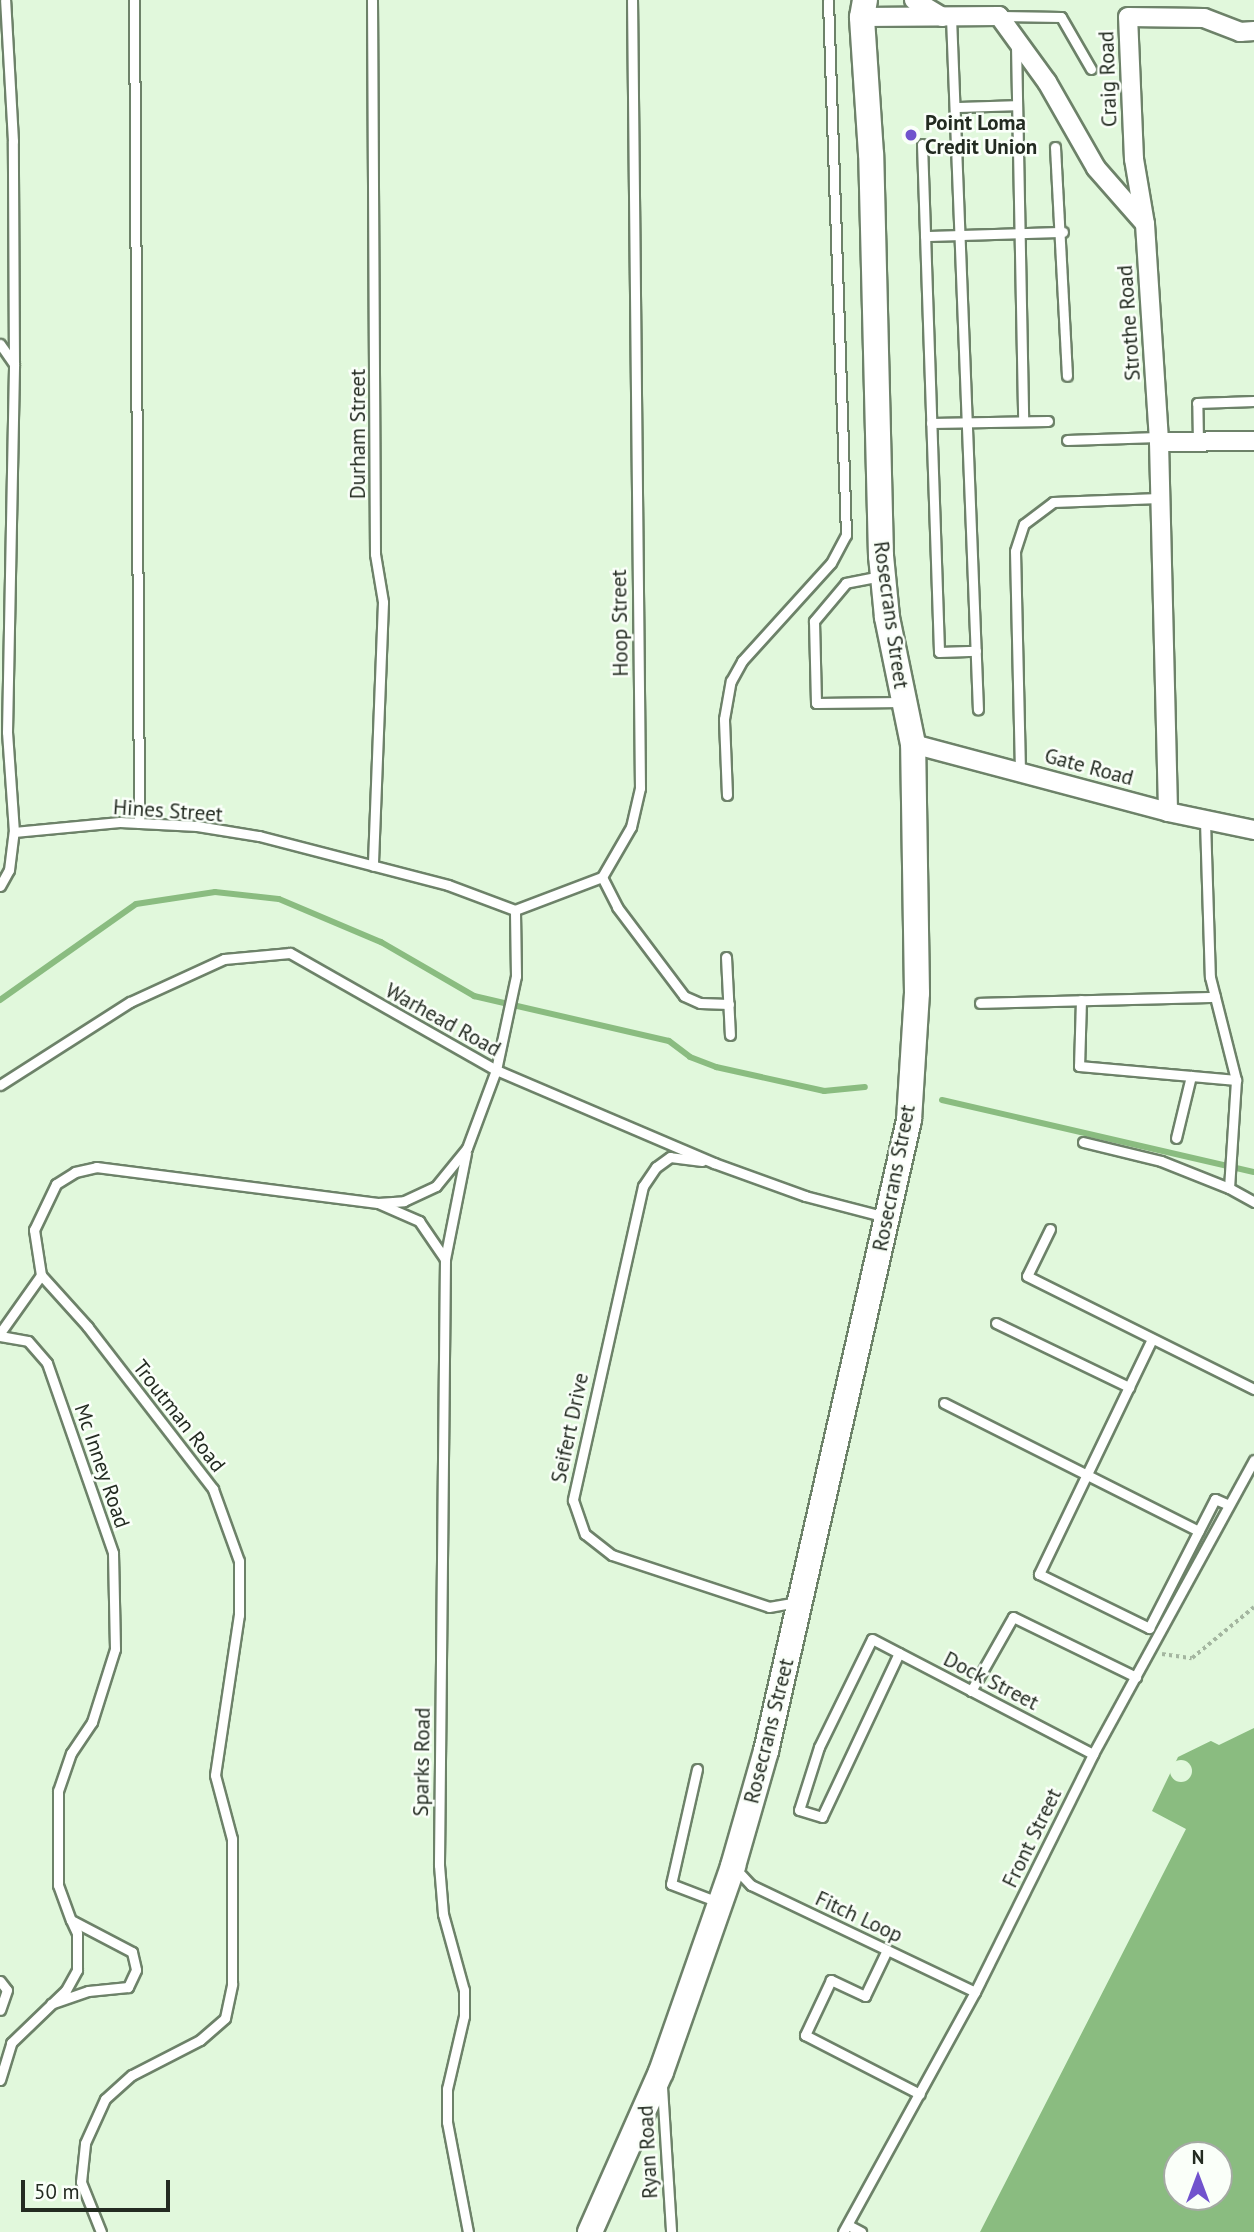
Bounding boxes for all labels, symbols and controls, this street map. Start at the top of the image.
street label: Craig Road [1094,31,1122,127]
place label: Point Loma Credit Union [925,110,1037,160]
marker: Point Loma Credit Union [903,127,919,143]
street label: Strothe Road [1112,264,1146,382]
street label: Durham Street [345,369,371,499]
street label: Rosecrans Street [868,540,914,690]
street label: Hoop Street [606,569,634,677]
street label: Gate Road [1042,743,1136,791]
street label: Hines Street [112,795,224,827]
street label: Warhead Road [381,978,505,1062]
street label: Rosecrans Street [867,1103,921,1253]
street label: Troutman Road [127,1355,231,1477]
street label: Seifert Drive [546,1371,594,1485]
street label: Mc Inney Road [69,1400,135,1532]
street label: Dock Street [939,1646,1043,1716]
street label: Rosecrans Street [739,1656,799,1806]
street label: Sparks Road [408,1707,436,1817]
street label: Front Street [997,1784,1067,1892]
street label: Fitch Loop [811,1886,907,1948]
street label: Ryan Road [633,2105,663,2199]
north arrow [1163,2141,1233,2211]
text: N [1192,2145,1204,2169]
scale bar [24,2166,173,2210]
text: 50 m [34,2178,80,2205]

